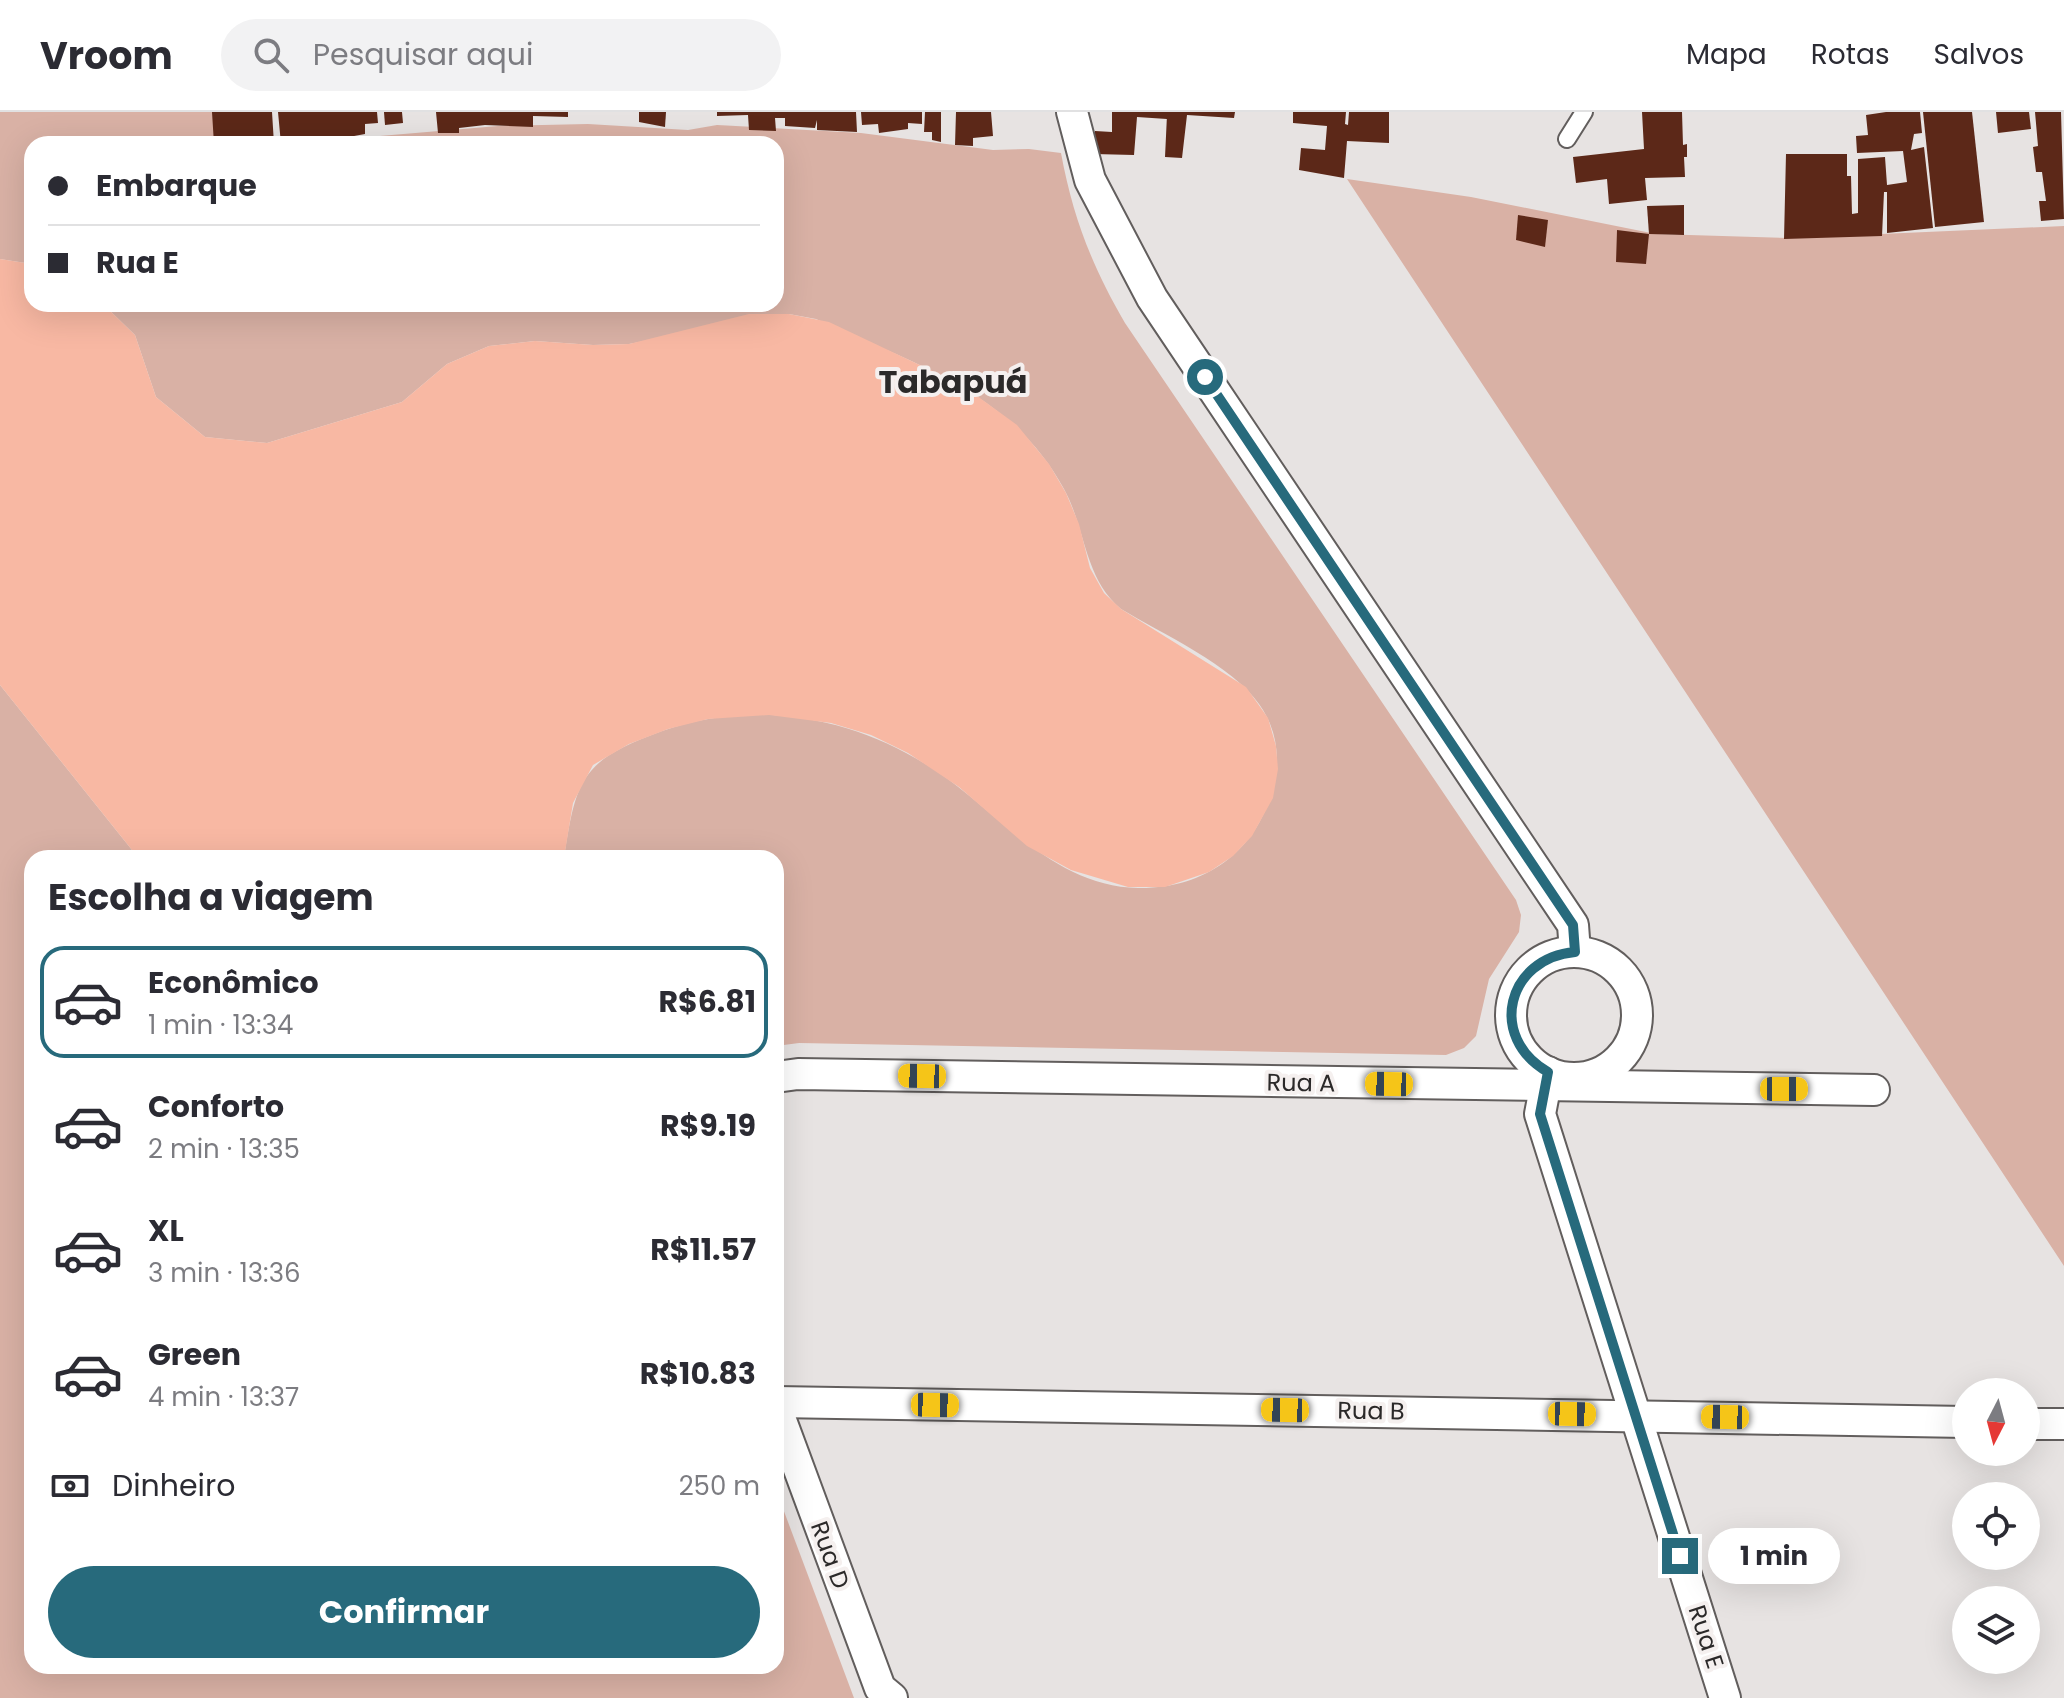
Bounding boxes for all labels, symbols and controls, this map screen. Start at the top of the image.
search box [221,19,781,91]
text: Vroom [40,29,173,82]
icon: search [249,33,293,77]
text: Pesquisar aqui [313,33,533,76]
text: Mapa [1686,35,1767,74]
text: Rotas [1811,35,1890,74]
text: Salvos [1934,35,2024,74]
text: Embarque [96,164,257,207]
text: Rua E [96,241,179,284]
district label: Tabapuá [878,359,1028,404]
route start [1187,359,1223,395]
text: Escolha a viagem [48,872,374,923]
text: Econômico [148,961,319,1004]
icon: car [52,966,124,1038]
text: R$6.81 [658,980,756,1023]
text: 1 min · 13:34 [148,1007,293,1043]
car [898,1064,946,1088]
street label: Rua A [1266,1065,1336,1100]
car [1365,1072,1413,1096]
car [1760,1077,1808,1101]
text: Conforto [148,1085,284,1128]
icon: car [52,1090,124,1162]
text: R$9.19 [660,1104,756,1147]
text: 2 min · 13:35 [148,1131,300,1167]
text: XL [148,1209,184,1252]
icon: car [52,1214,124,1286]
text: R$11.57 [650,1228,756,1271]
text: 3 min · 13:36 [148,1255,300,1291]
text: Green [148,1333,241,1376]
icon: car [52,1338,124,1410]
text: R$10.83 [640,1352,756,1395]
north arrow [1952,1378,2040,1466]
map controls [1952,1378,2040,1674]
text: 4 min · 13:37 [148,1379,299,1415]
car [911,1393,959,1417]
street label: Rua B [1337,1393,1405,1428]
car [1261,1398,1309,1422]
car [1548,1402,1596,1426]
car [1701,1405,1749,1429]
icon: cash [48,1464,92,1508]
text: Dinheiro [112,1464,235,1507]
text: 250 m [679,1468,760,1504]
button: locate [1952,1482,2040,1570]
street label: Rua D [803,1517,858,1593]
callout: 1 min [1708,1528,1840,1584]
route end [1662,1538,1698,1574]
text: 1 min [1740,1538,1808,1574]
button: Confirmar [48,1566,760,1658]
button: layers [1952,1586,2040,1674]
street label: Rua E [1681,1601,1732,1673]

